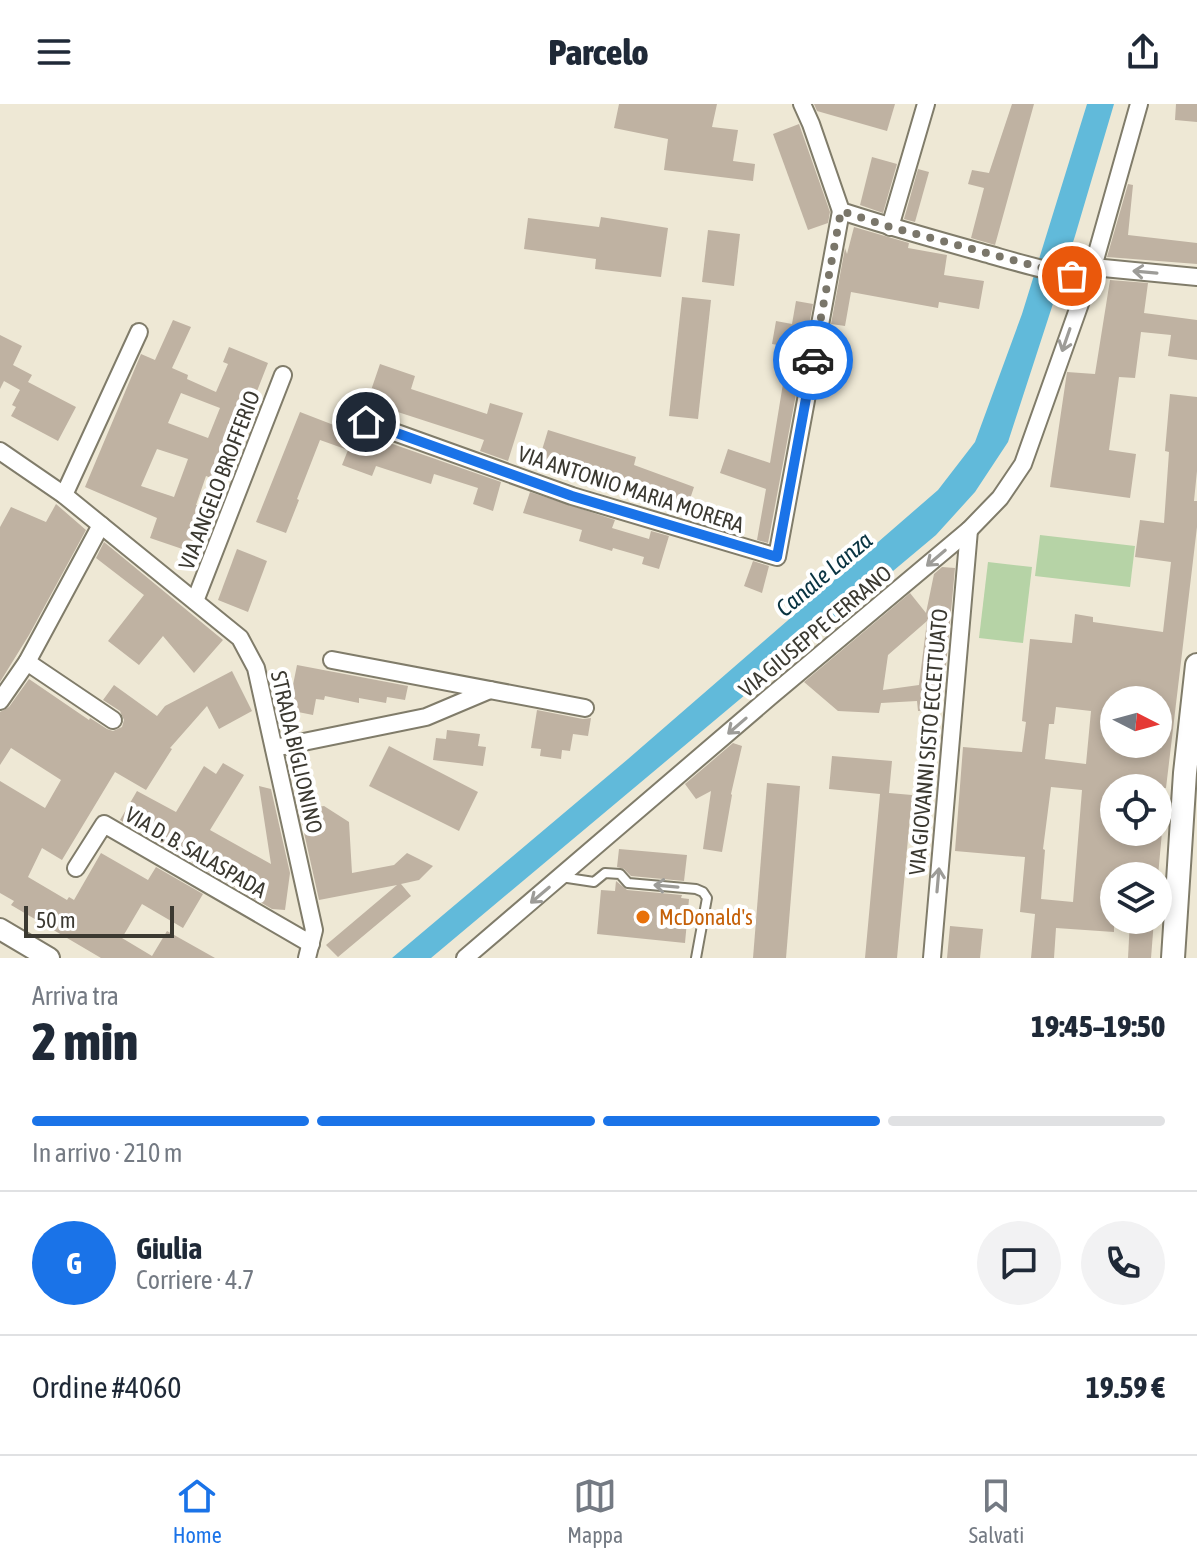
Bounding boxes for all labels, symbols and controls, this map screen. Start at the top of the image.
icon: menu [32,30,76,74]
icon: share [1121,30,1165,74]
text: Parcelo [548,31,649,73]
pin [1038,242,1106,310]
icon: bag [1050,254,1094,298]
one-way arrow [1132,265,1159,280]
courier [773,320,853,400]
one-way arrow [1058,328,1073,353]
icon: car [791,338,835,382]
street label: VIA ANGELO BROFFERIO [173,387,265,573]
pin [332,388,400,456]
icon: home [344,400,388,444]
street label: VIA ANTONIO MARIA MORERA [515,440,748,538]
water label: Canale Lanza [771,526,877,622]
one-way arrow [926,549,947,567]
street label: VIA GIUSEPPE CERRANO [734,560,896,702]
street label: VIA GIOVANNI SISTO ECCETTUATO [903,608,953,876]
street label: STRADA BIGLIONINO [266,668,328,836]
north arrow [1100,686,1172,758]
map controls [1100,686,1172,934]
one-way arrow [727,717,748,735]
button: locate [1100,774,1172,846]
street label: VIA D. B. SALASPADA [121,801,271,903]
button: layers [1100,862,1172,934]
one-way arrow [931,867,946,894]
one-way arrow [653,878,680,893]
one-way arrow [530,886,550,904]
scale bar [24,902,174,938]
place label: McDonald's [659,904,753,930]
text: 50 m [36,907,76,933]
marker: McDonald's [634,908,652,926]
text: Arriva tra [32,981,119,1011]
text: 19:45–19:50 [1031,1009,1165,1043]
text: 2 min [32,1011,138,1071]
text: In arrivo · 210 m [32,1138,183,1168]
button: chat [977,1221,1061,1305]
button: phone [1081,1221,1165,1305]
text: Giulia [136,1231,202,1265]
text: G [66,1246,82,1280]
text: Corriere · 4.7 [136,1265,254,1295]
text: Ordine #4060 [32,1370,181,1404]
text: 19.59 € [1086,1370,1165,1404]
tab: Home [173,1474,222,1548]
tab: Mappa [567,1474,623,1548]
tab: Salvati [969,1474,1024,1548]

